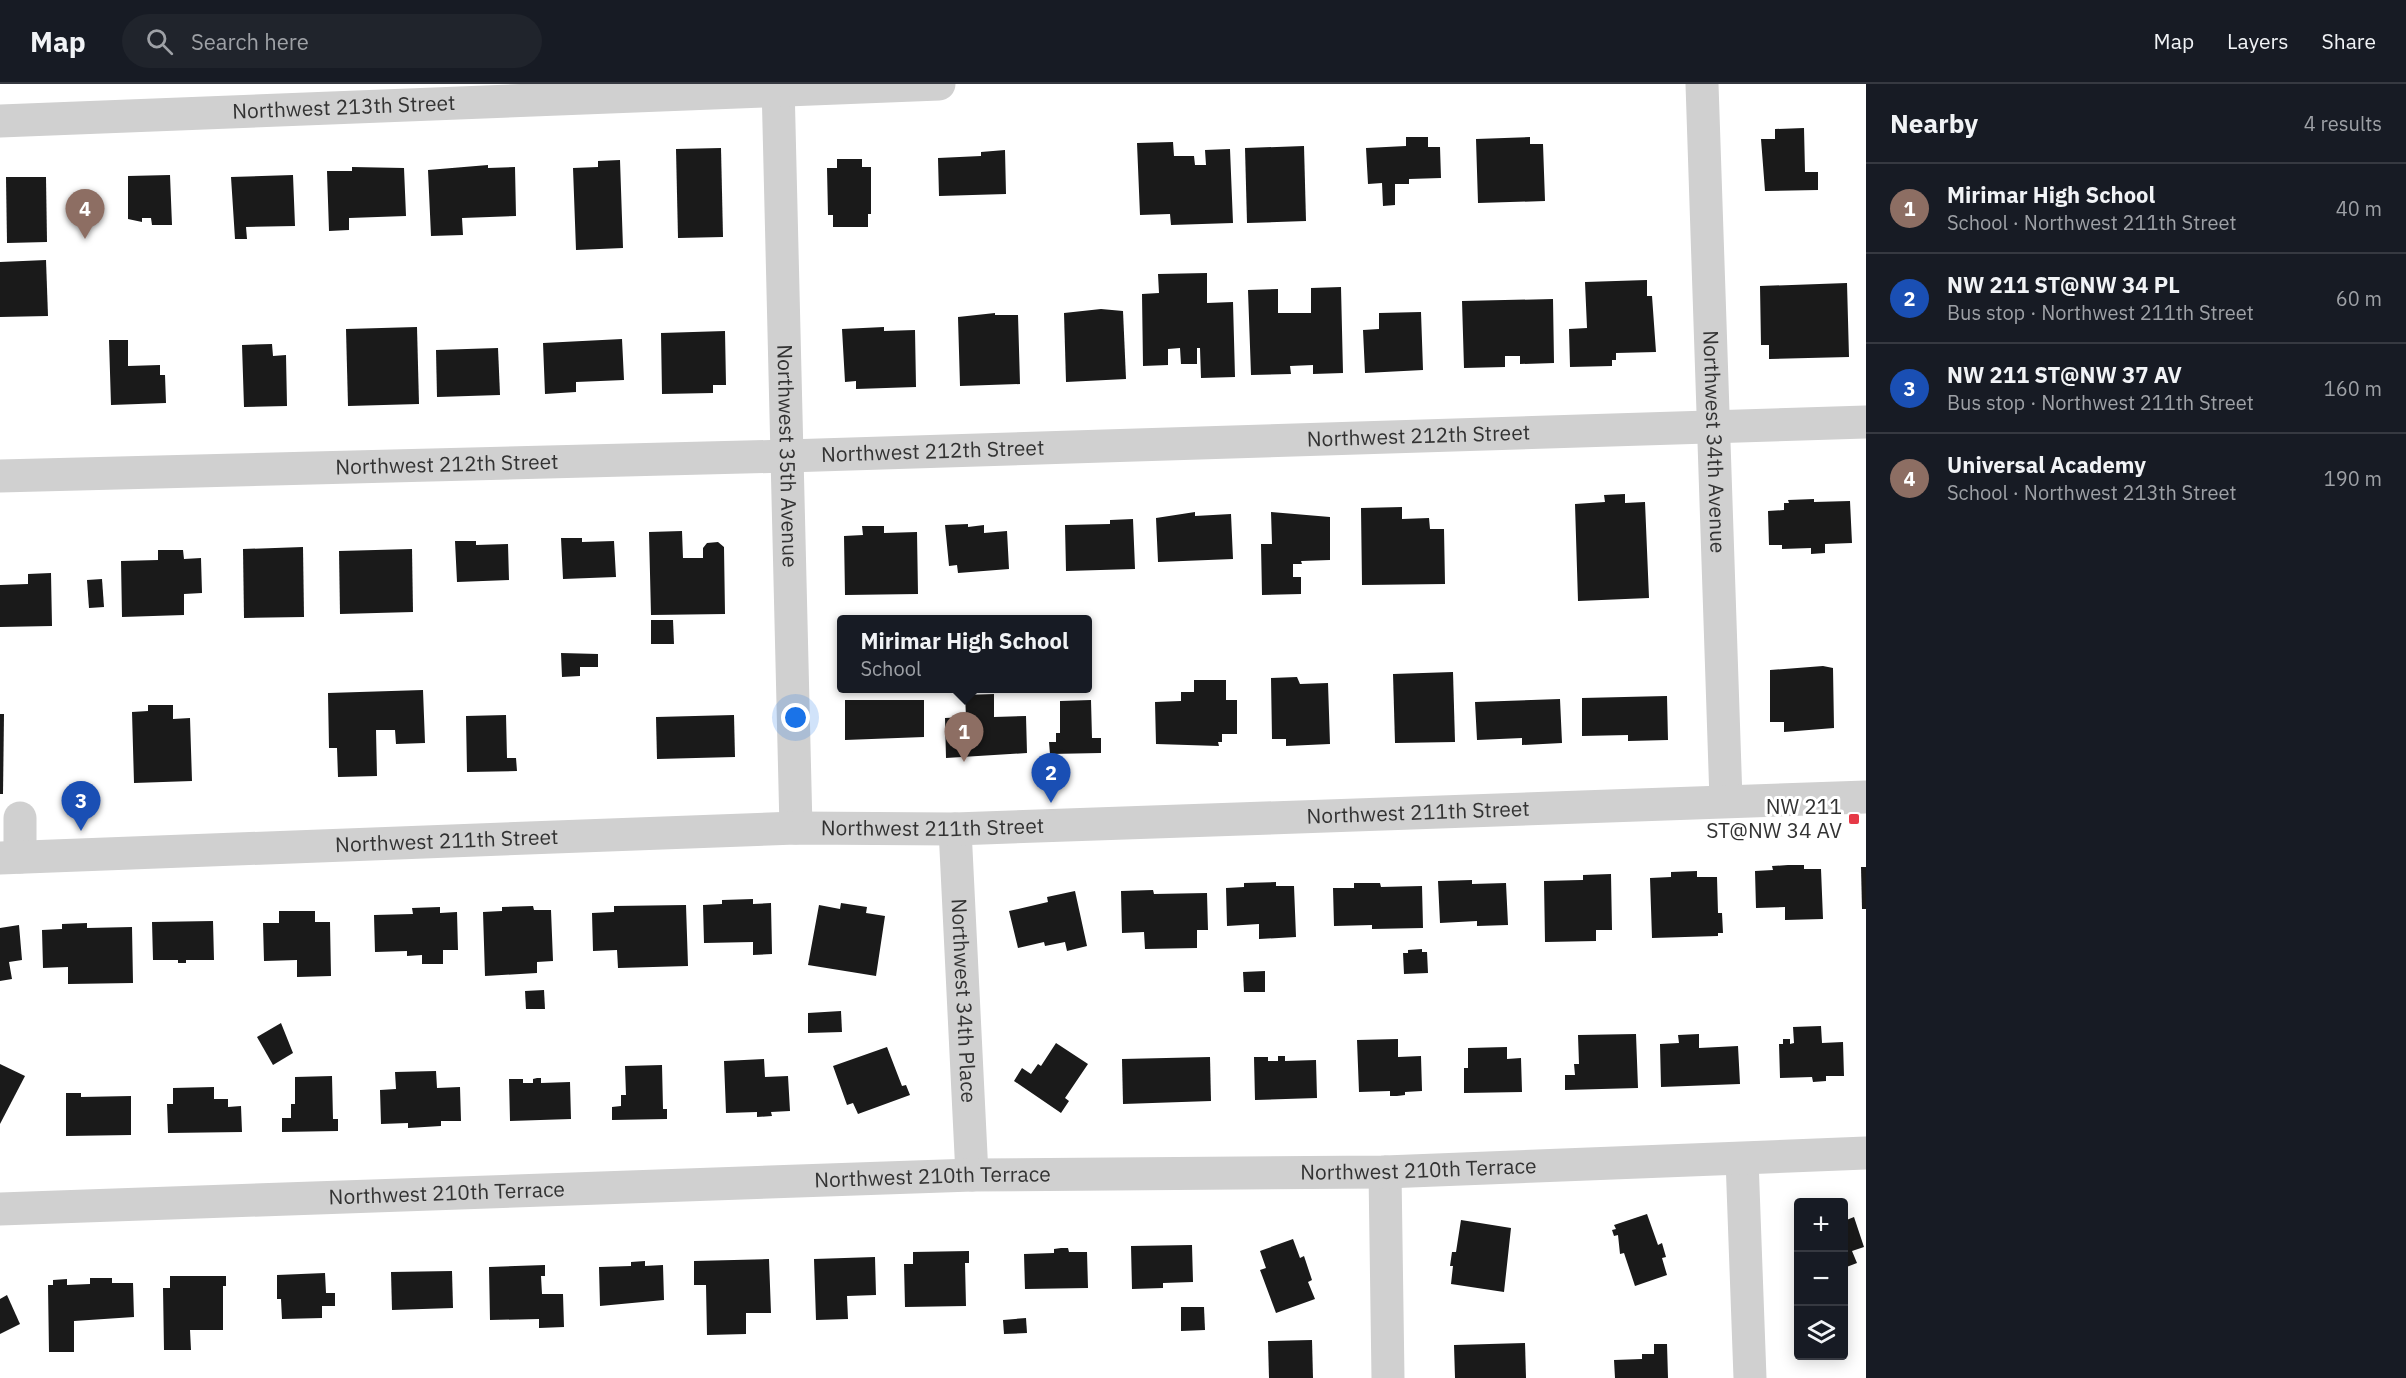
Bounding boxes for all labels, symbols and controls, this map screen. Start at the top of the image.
search box [122,14,542,68]
text: Map [30,23,86,60]
icon: search [143,25,176,58]
text: Search here [191,27,309,56]
text: Map [2154,27,2194,55]
text: Layers [2227,27,2289,55]
text: Share [2322,27,2376,55]
street label: Northwest 213th Street [232,88,456,125]
text: Nearby [1890,106,1978,140]
text: 4 results [2304,110,2382,137]
text: Mirimar High School [1947,180,2155,209]
pin: 4 [66,190,104,239]
text: 1 [1904,195,1916,222]
text: 40 m [2336,195,2382,222]
text: School · Northwest 211th Street [1947,209,2236,236]
text: NW 211 ST@NW 34 PL [1947,270,2180,299]
text: 2 [1904,285,1916,312]
text: 60 m [2336,285,2382,312]
text: Bus stop · Northwest 211th Street [1947,299,2254,326]
street label: Northwest 34th Avenue [1697,330,1733,554]
street label: Northwest 35th Avenue [771,344,805,568]
text: NW 211 ST@NW 37 AV [1947,360,2182,389]
text: 3 [1904,375,1916,402]
text: 160 m [2324,375,2382,402]
text: Bus stop · Northwest 211th Street [1947,389,2254,416]
street label: Northwest 212th Street [1306,418,1530,453]
street label: Northwest 212th Street [821,433,1045,468]
street label: Northwest 212th Street [335,447,559,480]
text: Universal Academy [1947,450,2146,479]
text: 4 [1904,465,1916,492]
text: 190 m [2324,465,2382,492]
text: School · Northwest 213th Street [1947,479,2236,506]
popup [837,615,1092,693]
text: Mirimar High School [860,626,1069,655]
text: School [860,655,921,682]
your location [781,703,810,732]
pin: 1 [944,712,984,762]
pin: 2 [1032,754,1070,803]
pin: 3 [62,782,100,831]
place label: NW 211 ST@NW 34 AV [1706,792,1842,844]
street label: Northwest 211th Street [1306,794,1530,830]
street label: Northwest 211th Street [821,811,1045,842]
marker: NW 211 ST@NW 34 AV [1847,812,1861,826]
street label: Northwest 211th Street [335,822,559,858]
street label: Northwest 34th Place [945,898,983,1104]
street label: Northwest 210th Terrace [1300,1151,1537,1186]
street label: Northwest 210th Terrace [814,1159,1051,1194]
street label: Northwest 210th Terrace [328,1174,565,1210]
map controls [1794,1198,1848,1360]
button: + [1794,1198,1848,1252]
button: − [1794,1252,1848,1306]
button: layers [1794,1306,1848,1360]

